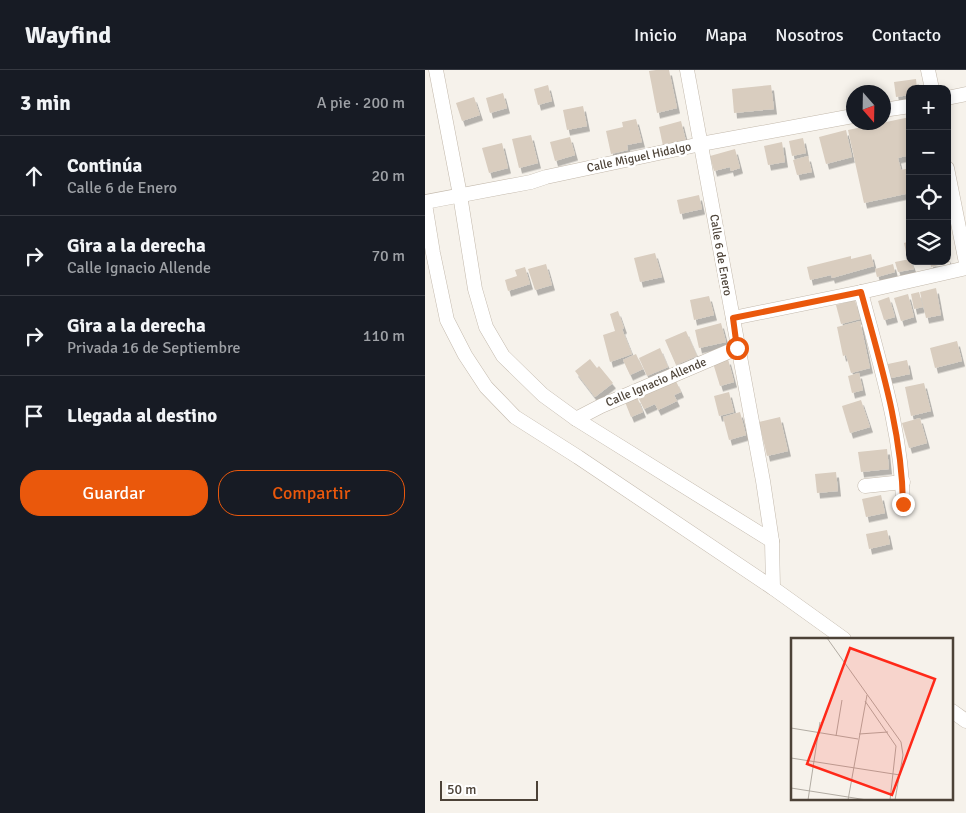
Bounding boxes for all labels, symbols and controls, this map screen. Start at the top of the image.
text: Wayfind [25,20,111,50]
text: Inicio [634,24,677,46]
text: Mapa [705,24,747,46]
text: Nosotros [775,24,844,46]
text: Contacto [872,24,941,46]
north arrow [846,85,891,130]
map controls [906,85,951,265]
button: + [906,85,951,130]
text: 3 min [20,90,71,116]
text: A pie · 200 m [317,93,405,113]
button: − [906,130,951,175]
street label: Calle Miguel Hidalgo [585,139,693,176]
text: Continúa [67,154,142,178]
icon: ahead [20,162,48,190]
text: 20 m [371,166,405,186]
button: locate [906,175,951,220]
text: Calle 6 de Enero [67,178,177,198]
street label: Calle 6 de Enero [706,213,735,297]
button: layers [906,220,951,265]
text: Gira a la derecha [67,234,206,258]
icon: right [20,242,48,270]
text: 70 m [371,246,405,266]
text: Calle Ignacio Allende [67,258,211,278]
text: Gira a la derecha [67,314,206,338]
icon: right [20,322,48,350]
text: 110 m [363,326,405,346]
route start [726,337,749,360]
text: Privada 16 de Septiembre [67,338,241,358]
street label: Calle Ignacio Allende [604,354,709,410]
icon: arrive [20,402,48,430]
text: Llegada al destino [67,404,217,428]
button: Guardar [20,470,208,516]
button: Compartir [218,470,405,516]
route end [892,493,915,516]
inset map [791,638,953,800]
scale bar [440,778,537,801]
text: 50 m [447,781,476,798]

